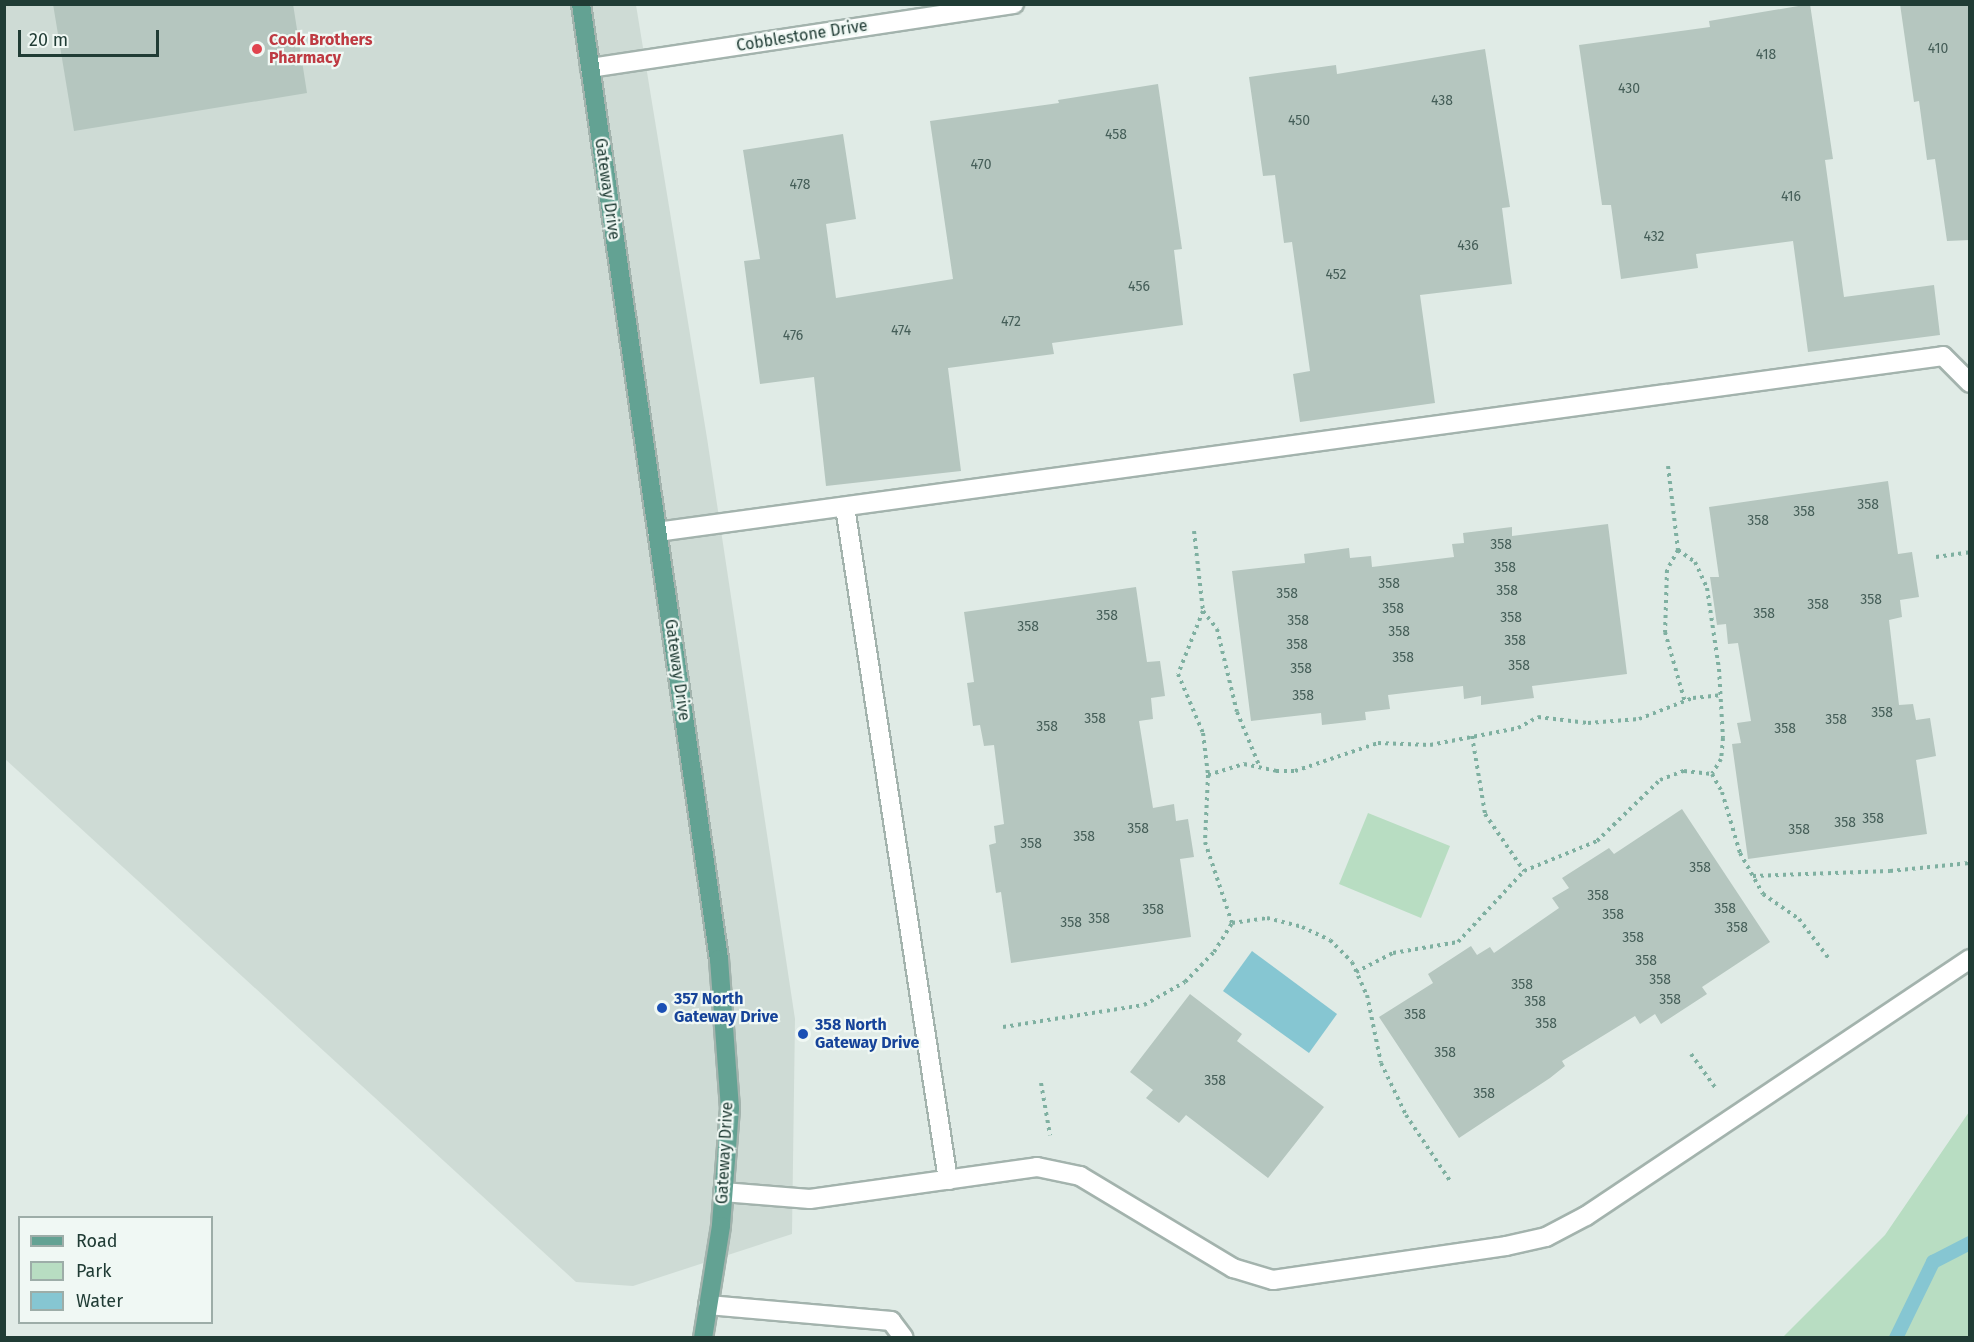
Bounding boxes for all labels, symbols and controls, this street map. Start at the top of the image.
street label: Cobblestone Drive [735,16,869,56]
scale bar [21,18,162,56]
text: 20 m [29,29,68,51]
place label: Cook Brothers Pharmacy [269,30,373,68]
house number: 410 [1928,41,1948,57]
marker: Cook Brothers Pharmacy [250,42,264,56]
house number: 418 [1756,47,1776,63]
house number: 430 [1618,81,1640,97]
house number: 438 [1431,93,1453,109]
house number: 450 [1288,113,1310,129]
house number: 458 [1105,127,1127,143]
street label: Gateway Drive [590,137,624,241]
house number: 470 [971,157,991,173]
house number: 478 [790,177,810,193]
house number: 416 [1781,189,1801,205]
house number: 432 [1644,229,1664,245]
house number: 436 [1457,238,1479,254]
house number: 452 [1325,267,1347,283]
house number: 456 [1128,279,1150,295]
house number: 472 [1001,314,1021,330]
house number: 474 [891,323,911,339]
house number: 476 [783,328,803,344]
house number: 358 [1857,497,1879,513]
house number: 358 [1793,504,1815,520]
house number: 358 [1747,513,1769,529]
house number: 358 [1490,537,1512,553]
house number: 358 [1494,560,1516,576]
house number: 358 [1378,576,1400,592]
house number: 358 [1496,583,1518,599]
house number: 358 [1276,586,1298,602]
house number: 358 [1860,592,1882,608]
house number: 358 [1807,597,1829,613]
house number: 358 [1382,601,1404,617]
house number: 358 [1753,606,1775,622]
house number: 358 [1096,608,1118,624]
house number: 358 [1500,610,1522,626]
house number: 358 [1287,613,1309,629]
street label: Gateway Drive [660,618,694,722]
house number: 358 [1017,619,1039,635]
house number: 358 [1388,624,1410,640]
house number: 358 [1504,633,1526,649]
house number: 358 [1286,637,1308,653]
house number: 358 [1392,650,1414,666]
house number: 358 [1508,658,1530,674]
house number: 358 [1290,661,1312,677]
house number: 358 [1292,688,1314,704]
house number: 358 [1871,705,1893,721]
house number: 358 [1084,711,1106,727]
house number: 358 [1825,712,1847,728]
house number: 358 [1036,719,1058,735]
house number: 358 [1774,721,1796,737]
house number: 358 [1862,811,1884,827]
house number: 358 [1834,815,1856,831]
house number: 358 [1127,821,1149,837]
house number: 358 [1788,822,1810,838]
house number: 358 [1073,829,1095,845]
house number: 358 [1020,836,1042,852]
house number: 358 [1689,860,1711,876]
house number: 358 [1587,888,1609,904]
house number: 358 [1714,901,1736,917]
house number: 358 [1142,902,1164,918]
house number: 358 [1602,907,1624,923]
house number: 358 [1088,911,1110,927]
house number: 358 [1060,915,1082,931]
house number: 358 [1726,920,1748,936]
house number: 358 [1622,930,1644,946]
house number: 358 [1635,953,1657,969]
house number: 358 [1649,972,1671,988]
house number: 358 [1511,977,1533,993]
place label: 357 North Gateway Drive [674,989,778,1027]
house number: 358 [1659,992,1681,1008]
house number: 358 [1524,994,1546,1010]
marker: 357 North Gateway Drive [655,1001,669,1015]
house number: 358 [1404,1007,1426,1023]
place label: 358 North Gateway Drive [815,1015,919,1053]
house number: 358 [1535,1016,1557,1032]
marker: 358 North Gateway Drive [796,1027,810,1041]
house number: 358 [1434,1045,1456,1061]
house number: 358 [1204,1073,1226,1089]
house number: 358 [1473,1086,1495,1102]
street label: Gateway Drive [713,1101,737,1205]
legend [18,1216,213,1324]
text: Road [76,1230,118,1252]
text: Park [76,1260,111,1282]
text: Water [76,1290,123,1312]

